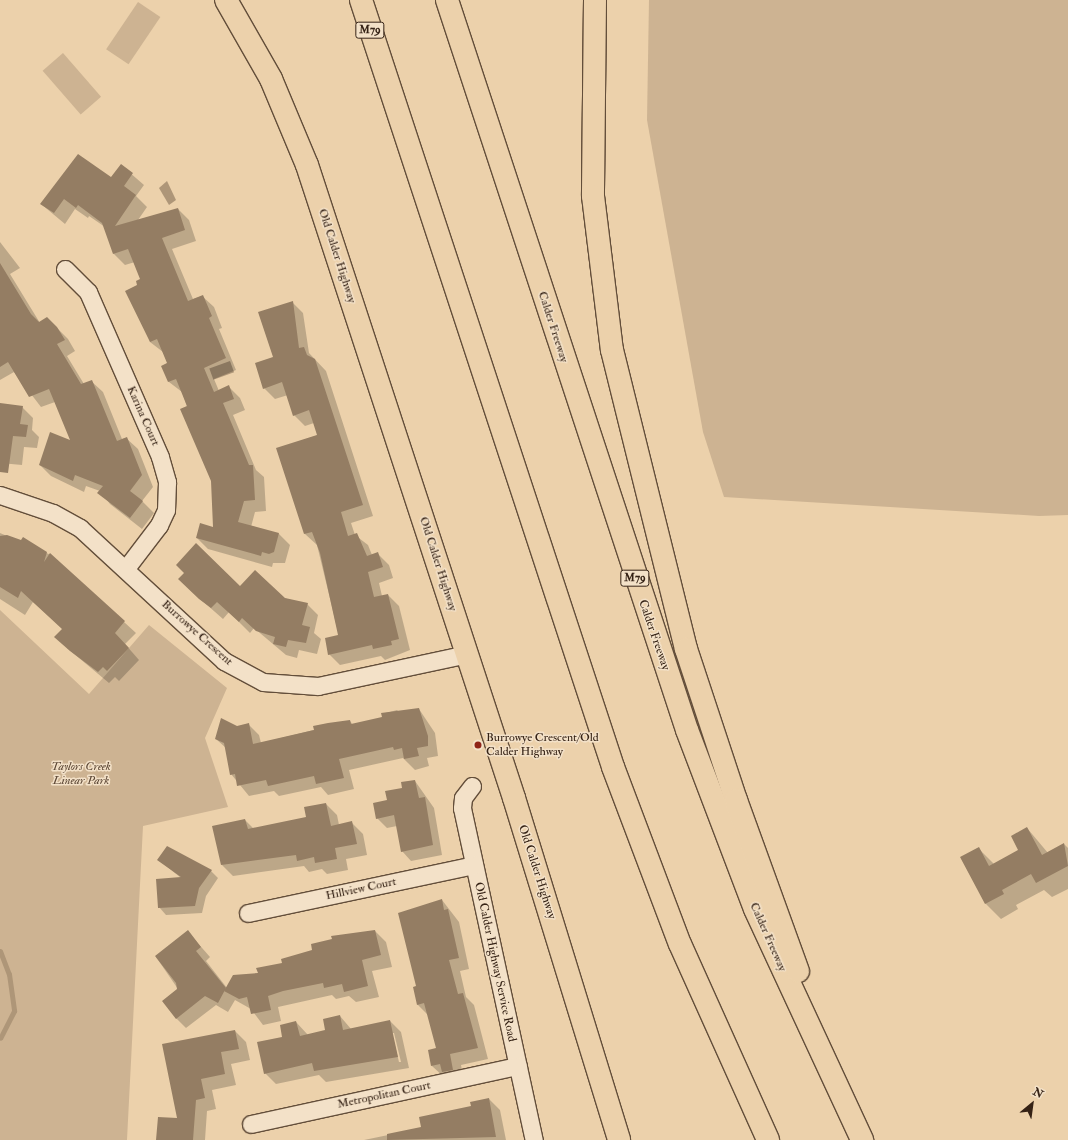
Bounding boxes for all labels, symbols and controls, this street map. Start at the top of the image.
road number: M79 [355,21,385,39]
street label: Old Calder Highway [315,207,359,305]
street label: Calder Freeway [535,290,571,364]
street label: Karina Court [123,384,163,448]
street label: Old Calder Highway [416,515,460,613]
road number: M79 [620,569,650,587]
street label: Burrowye Crescent [158,597,236,669]
street label: Calder Freeway [635,598,673,672]
place label: Burrowye Crescent/Old Calder Highway [486,731,599,759]
marker: Burrowye Crescent/Old Calder Highway [473,740,483,750]
park label: Taylors Creek Linear Park [51,760,111,788]
street label: Old Calder Highway [515,823,559,921]
street label: Hillview Court [325,875,397,903]
street label: Old Calder Highway Service Road [471,881,519,1043]
street label: Calder Freeway [746,900,790,974]
street label: Metropolitan Court [336,1078,432,1112]
north arrow [1012,1084,1052,1124]
text: N [1031,1085,1046,1101]

